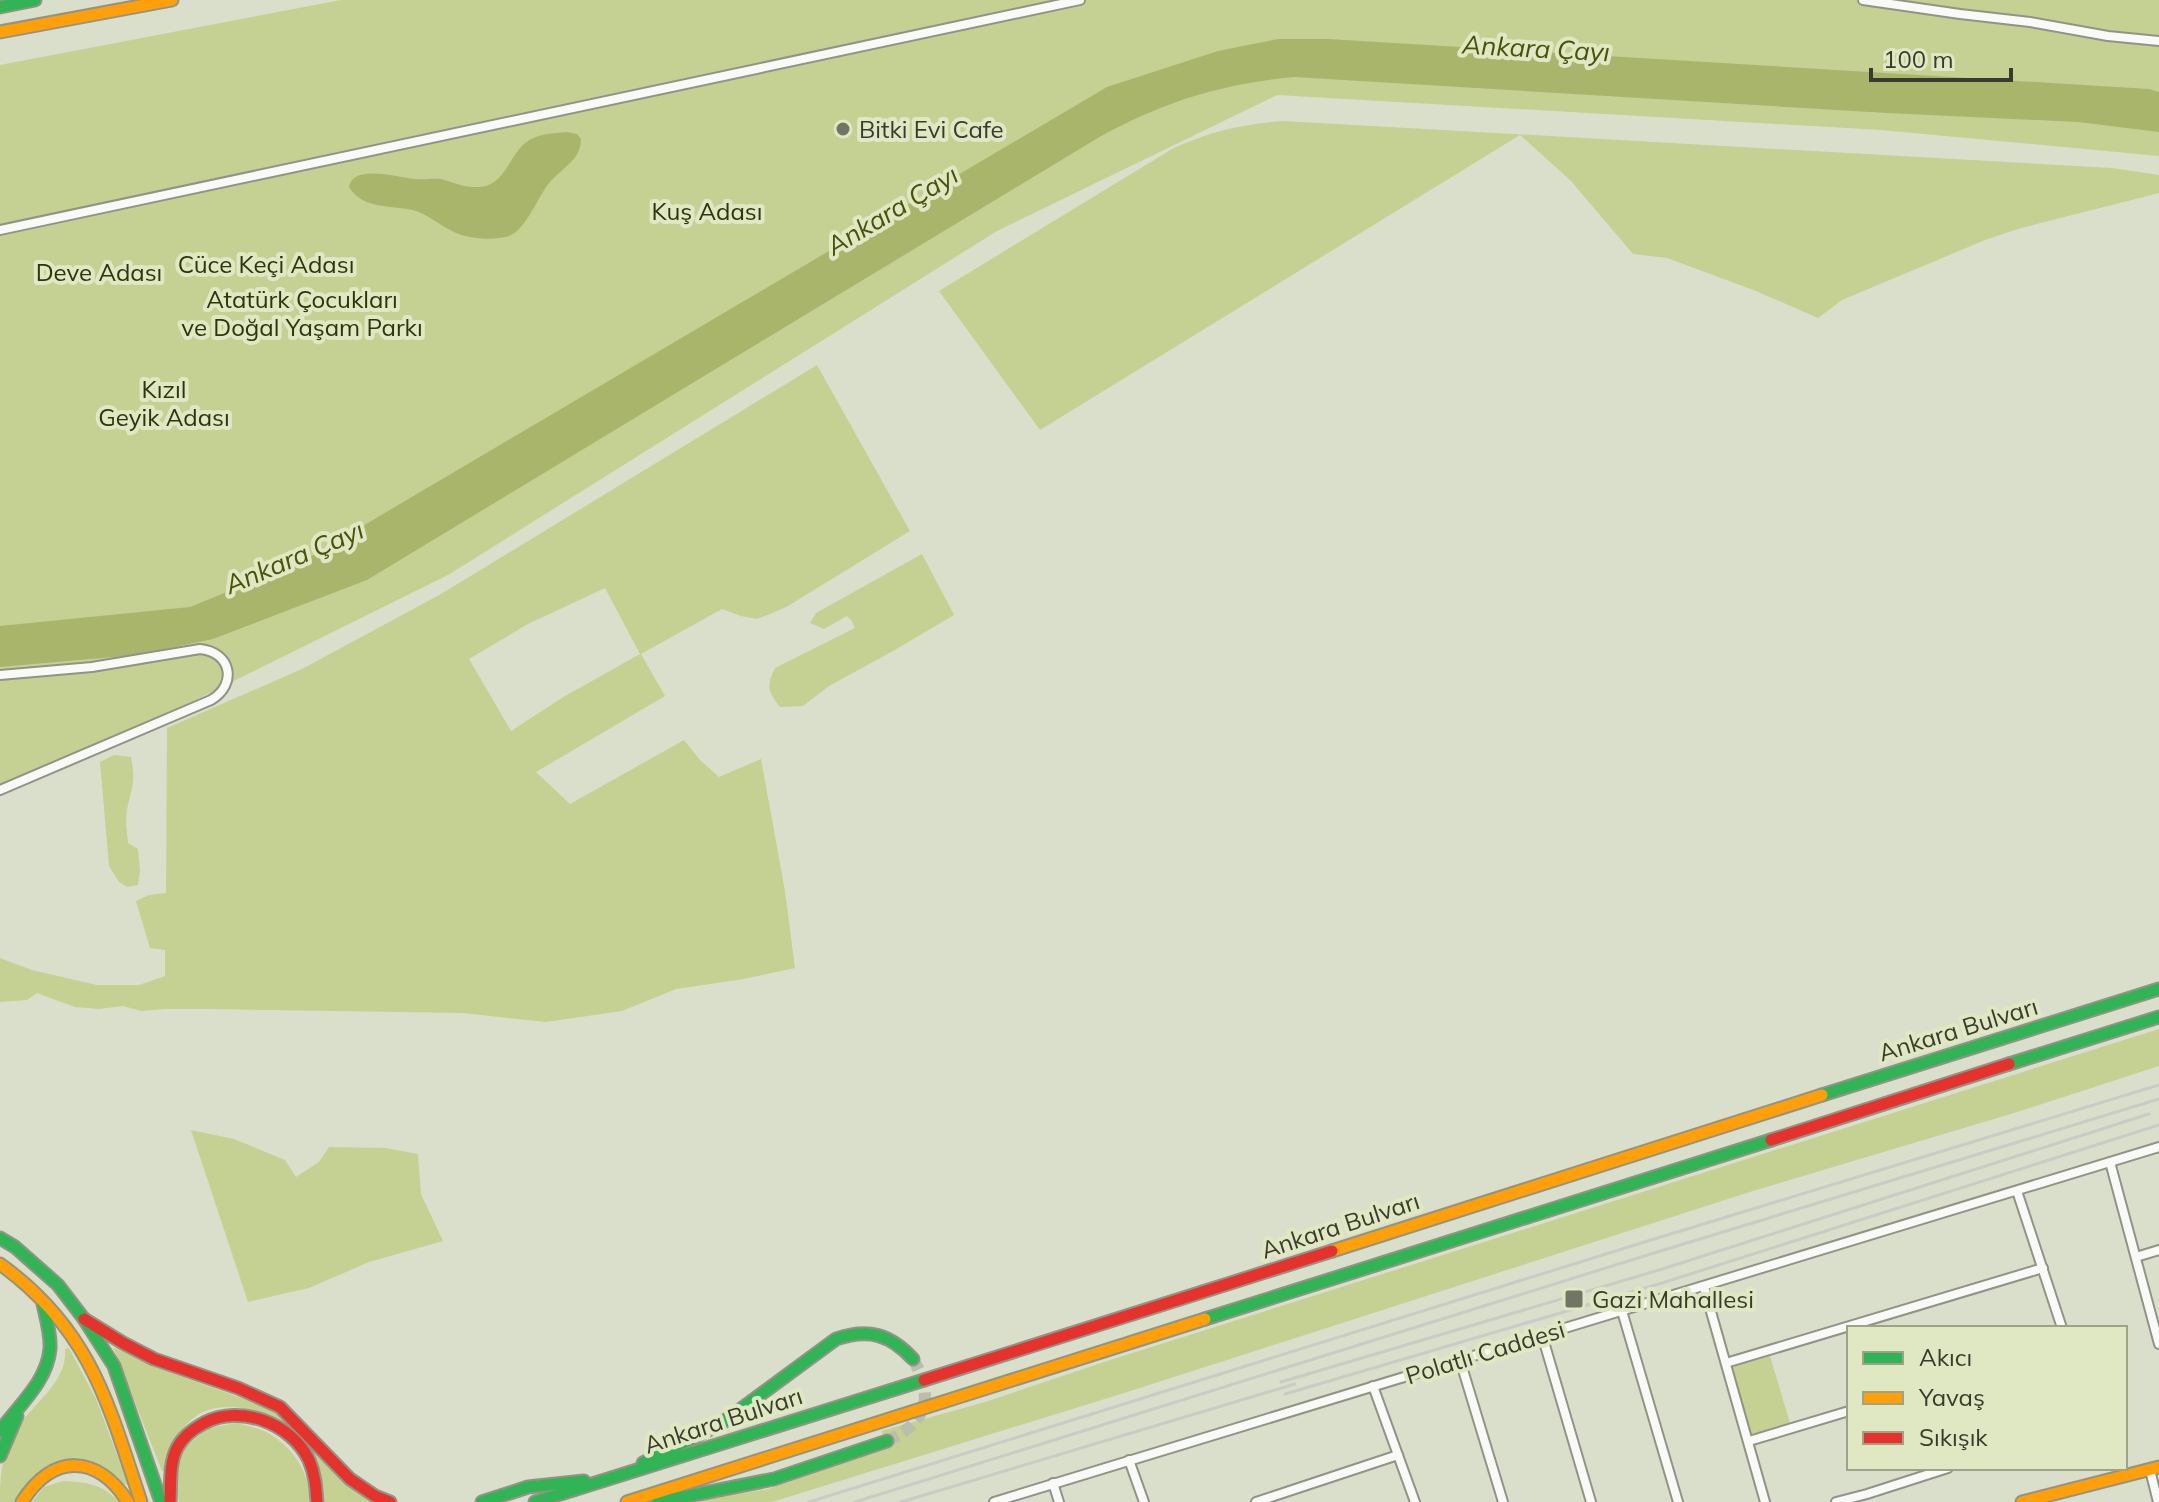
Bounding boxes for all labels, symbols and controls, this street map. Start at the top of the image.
water label: Ankara Çayı [1460,28,1611,68]
scale bar [1871,32,2011,82]
text: 100 m [1883,44,1954,74]
place label: Bitki Evi Cafe [859,114,1004,144]
marker: Bitki Evi Cafe [834,120,852,138]
water label: Ankara Çayı [819,158,964,263]
park label: Kuş Adası [652,196,762,226]
park label: Cüce Keçi Adası [178,249,354,279]
park label: Deve Adası [36,257,162,287]
park label: Atatürk Çocukları ve Doğal Yaşam Parkı [181,284,423,342]
park label: Kızıl Geyik Adası [98,374,230,432]
water label: Ankara Çayı [219,513,368,601]
street label: Ankara Bulvarı [1875,991,2041,1067]
street label: Ankara Bulvarı [1257,1185,1423,1265]
place label: Gazi Mahallesi [1592,1284,1754,1314]
marker: Gazi Mahallesi [1563,1288,1585,1310]
street label: Polatlı Caddesi [1402,1314,1568,1390]
legend [1847,1326,2127,1470]
text: Akıcı [1919,1342,1972,1372]
street label: Ankara Bulvarı [640,1380,806,1460]
text: Yavaş [1918,1382,1985,1412]
text: Sıkışık [1919,1422,1988,1452]

